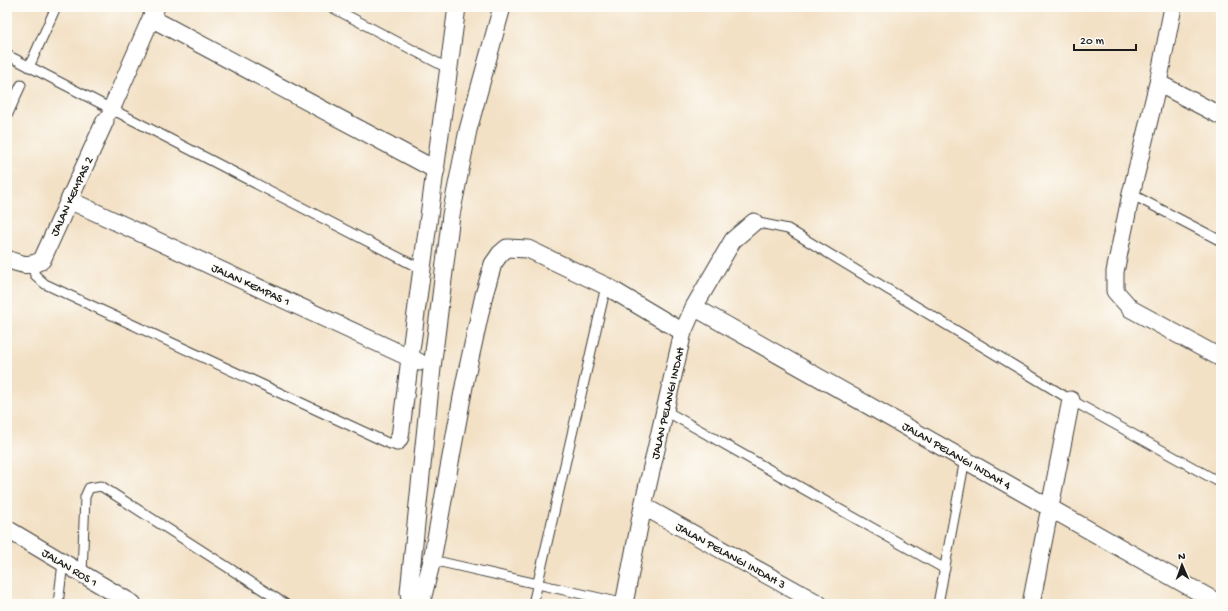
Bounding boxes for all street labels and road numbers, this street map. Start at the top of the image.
street label: JALAN KEMPAS 2 [48,155,97,239]
street label: JALAN KEMPAS 1 [209,262,292,310]
street label: JALAN PELANGI INDAH [649,346,689,461]
street label: JALAN PELANGI INDAH 4 [899,420,1013,494]
street label: JALAN PELANGI INDAH 3 [672,521,788,593]
street label: JALAN ROS 1 [39,547,99,591]

